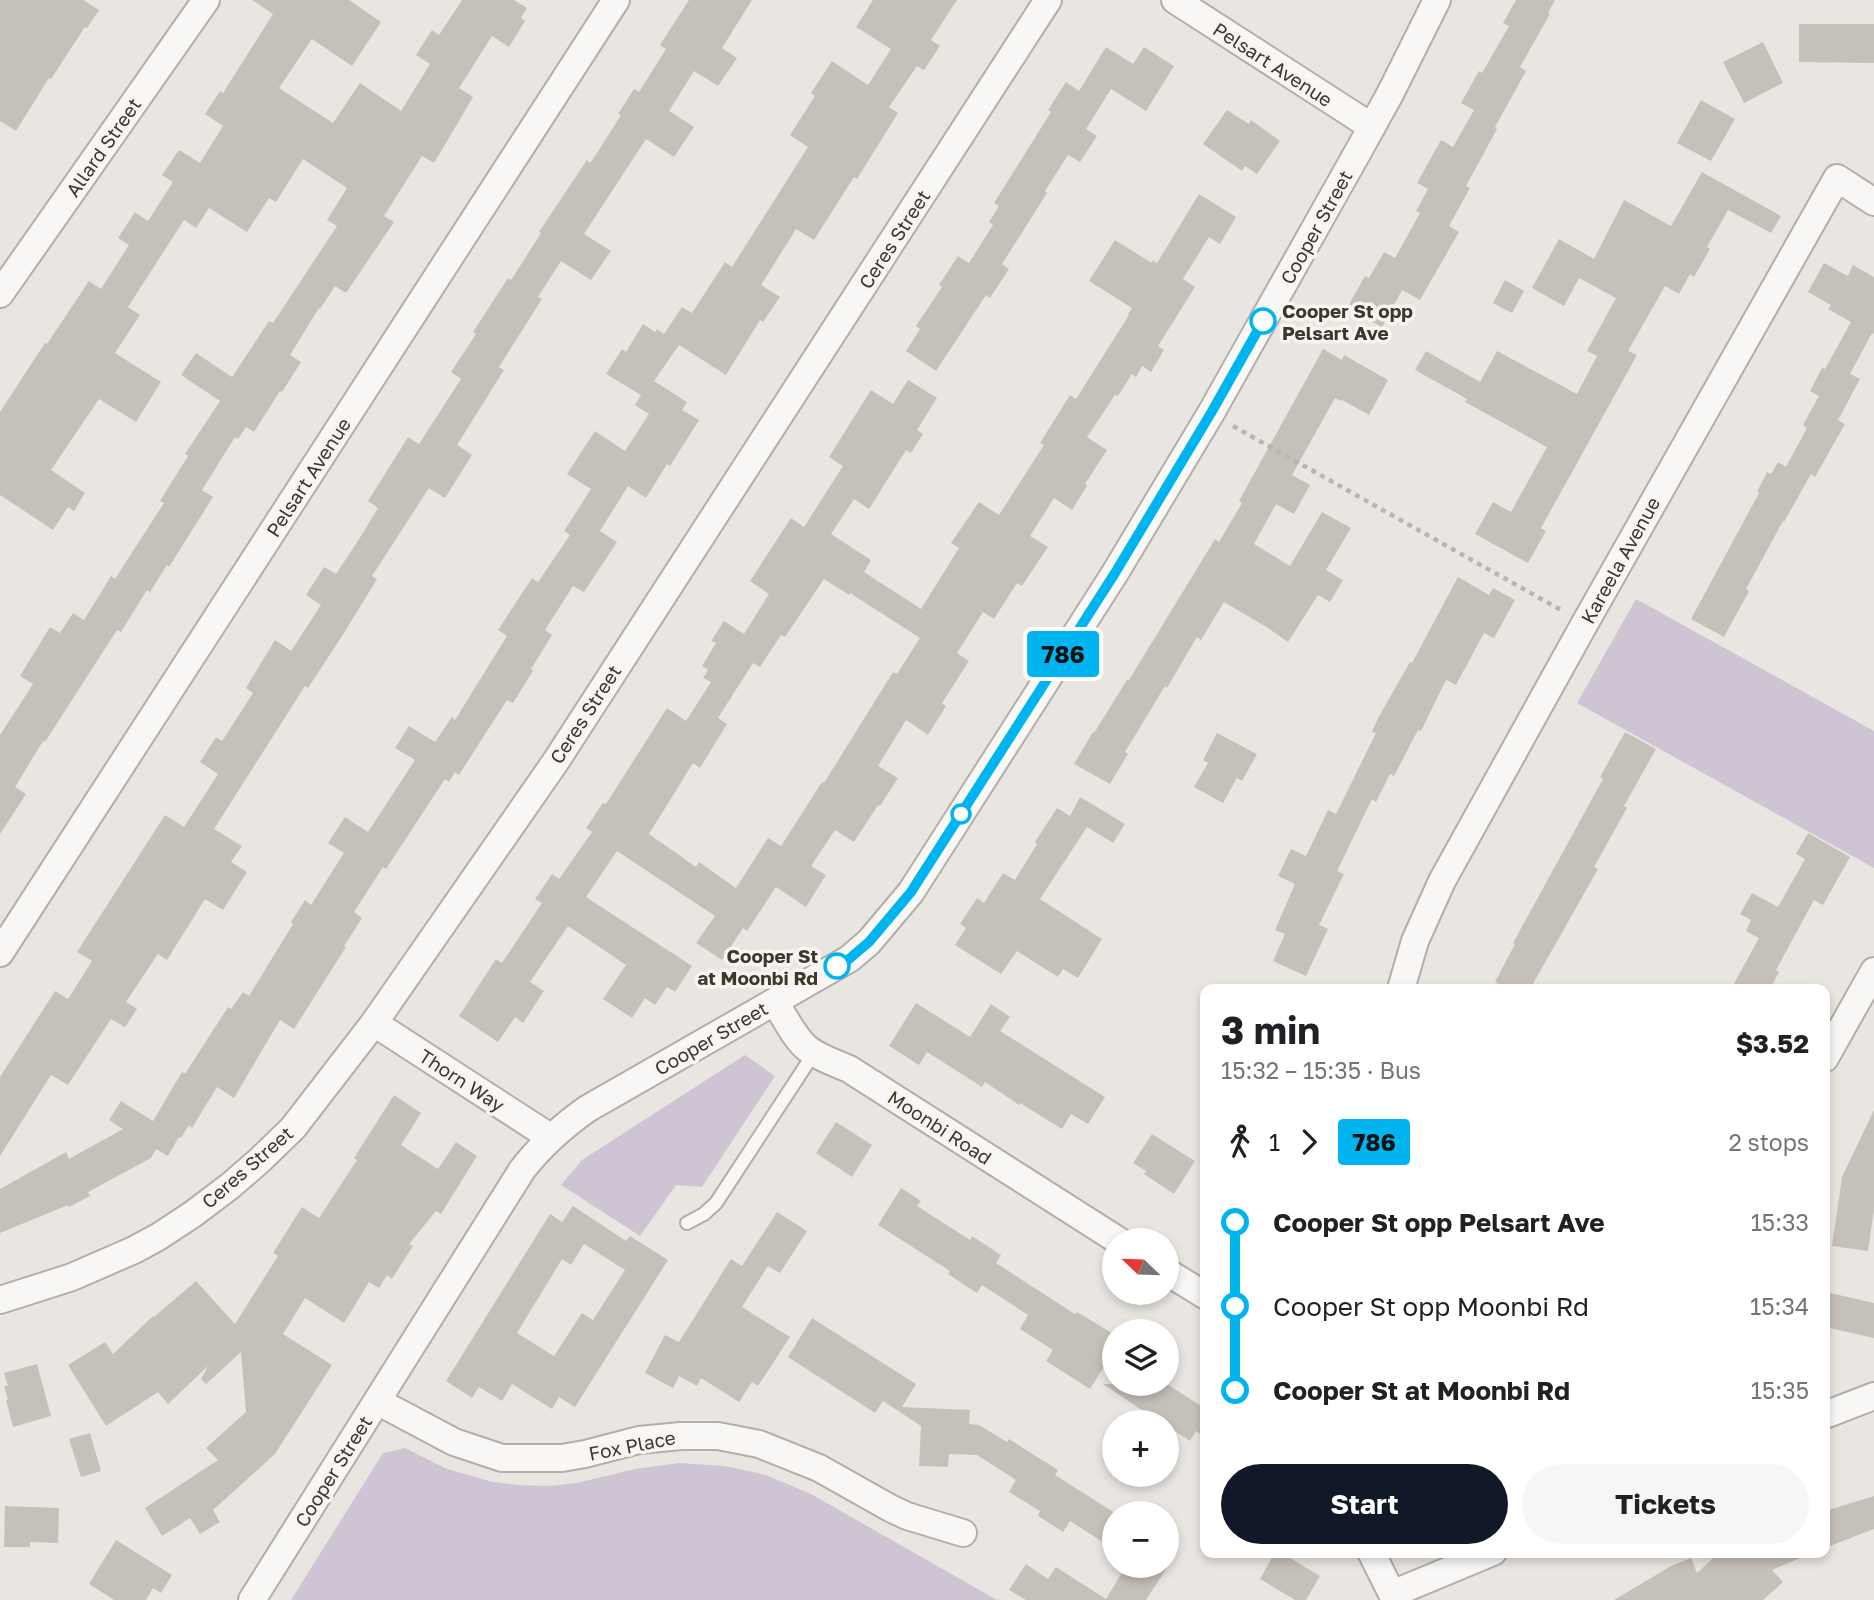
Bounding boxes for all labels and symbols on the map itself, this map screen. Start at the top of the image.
street label: Pelsart Avenue [1209,17,1337,111]
street label: Allard Street [61,93,145,201]
street label: Cooper Street [1275,166,1357,288]
street label: Ceres Street [854,185,934,293]
place label: Cooper St opp Pelsart Ave [1282,299,1413,344]
marker: Cooper St opp Pelsart Ave [1250,308,1276,334]
street label: Pelsart Avenue [261,413,355,541]
street label: Kareela Avenue [1576,493,1664,627]
line badge: 786 [1023,631,1103,677]
street label: Ceres Street [545,660,625,768]
unlabelled marker [951,804,971,824]
place label: Cooper St at Moonbi Rd [697,944,818,989]
marker: Cooper St at Moonbi Rd [824,953,850,979]
street label: Cooper Street [650,996,772,1080]
street label: Thorn Way [415,1044,509,1116]
street label: Moonbi Road [884,1085,996,1169]
street label: Ceres Street [197,1121,297,1213]
north arrow [1102,1228,1180,1306]
street label: Cooper Street [290,1411,376,1531]
street label: Fox Place [587,1425,677,1465]

